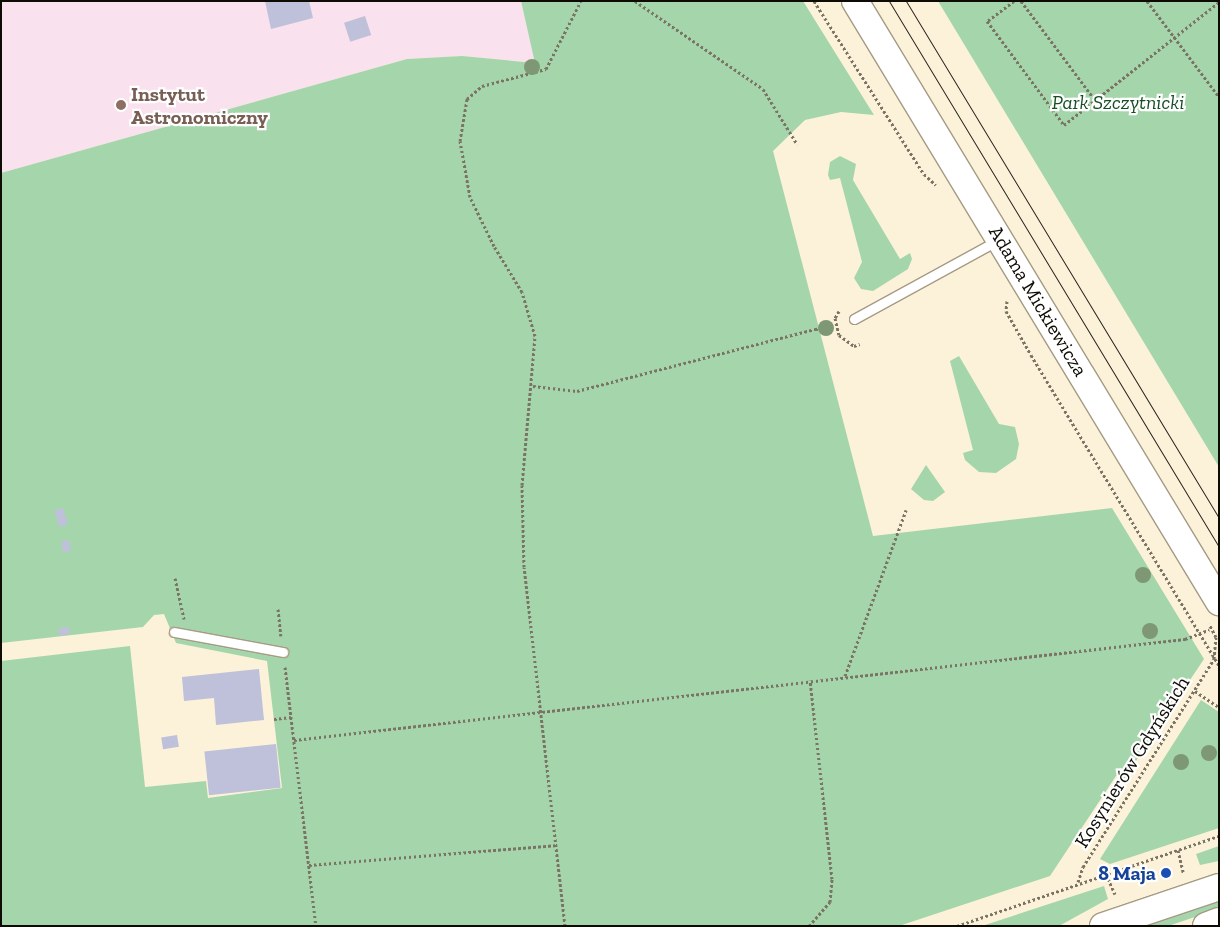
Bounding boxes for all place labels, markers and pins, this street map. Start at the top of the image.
place label: Instytut Astronomiczny [131,82,268,129]
marker: Instytut Astronomiczny [115,99,127,111]
place label: 8 Maja [1098,861,1156,885]
marker: 8 Maja [1160,867,1172,879]

